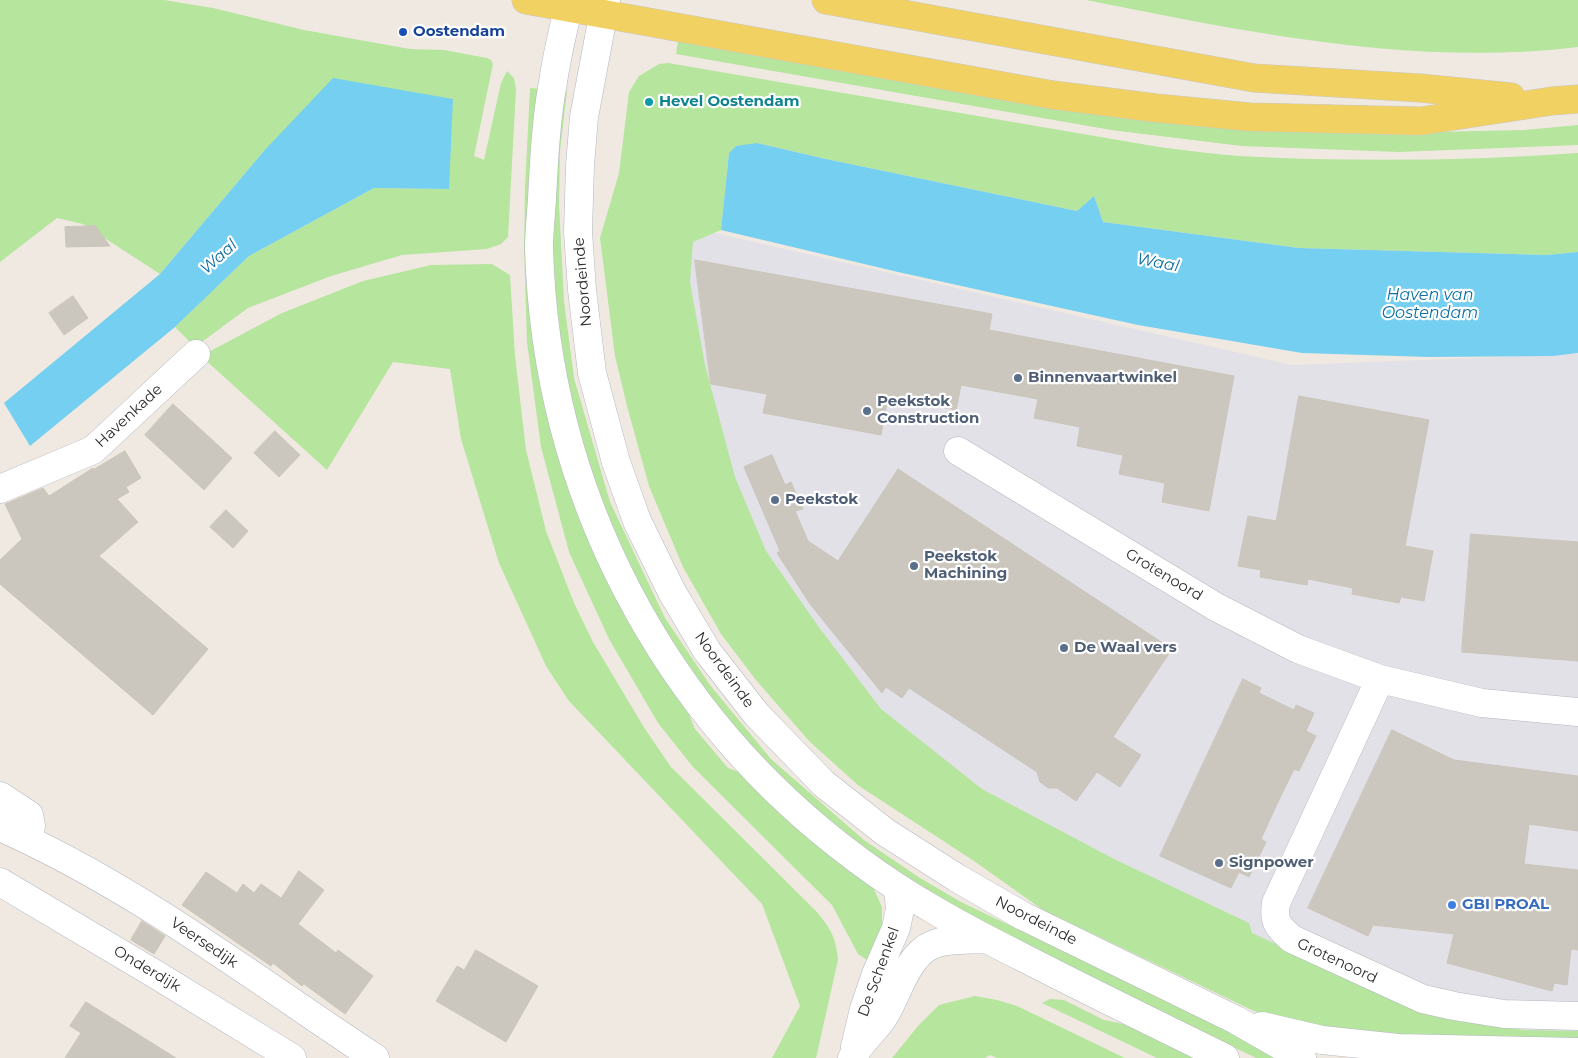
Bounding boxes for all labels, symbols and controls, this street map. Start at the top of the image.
place label: Oostendam [413,23,505,41]
marker: Oostendam [397,26,409,38]
place label: Hevel Oostendam [659,93,799,111]
marker: Hevel Oostendam [643,96,655,108]
water label: Waal [197,236,241,278]
street label: Noordeinde [570,237,596,327]
water label: Waal [1135,250,1181,276]
water label: Haven van Oostendam [1382,285,1478,323]
place label: Binnenvaartwinkel [1028,369,1177,387]
marker: Binnenvaartwinkel [1012,372,1024,384]
street label: Havenkade [92,380,166,452]
place label: Peekstok Construction [877,393,979,428]
marker: Peekstok Construction [861,405,873,417]
place label: Peekstok [785,491,858,509]
marker: Peekstok [769,494,781,506]
street label: Grotenoord [1122,545,1206,605]
place label: Peekstok Machining [924,548,1007,583]
marker: Peekstok Machining [908,560,920,572]
street label: Noordeinde [690,629,758,711]
place label: De Waal vers [1074,639,1177,657]
marker: De Waal vers [1058,642,1070,654]
place label: Signpower [1229,854,1314,872]
marker: Signpower [1213,857,1225,869]
street label: Noordeinde [992,893,1080,949]
place label: GBI PROAL [1462,896,1549,914]
marker: GBI PROAL [1446,899,1458,911]
street label: Veersedijk [167,914,241,972]
street label: De Schenkel [854,925,904,1019]
street label: Grotenoord [1294,935,1380,987]
street label: Onderdijk [110,942,184,996]

